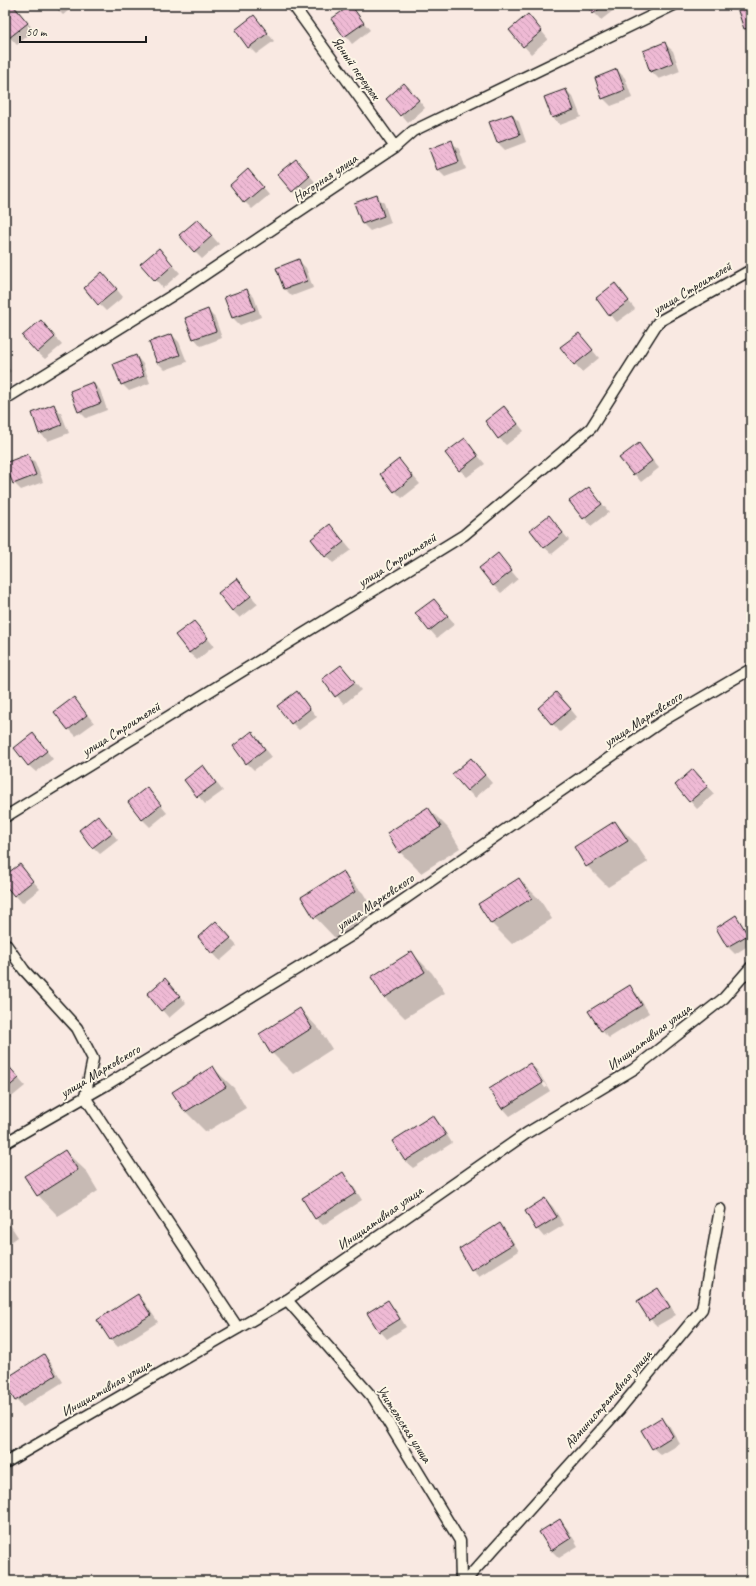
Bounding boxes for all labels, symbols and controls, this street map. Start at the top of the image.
scale bar [20,18,146,44]
text: 50 m [26,24,48,40]
street label: Ясный переулок [328,33,385,105]
street label: Нагорная улица [289,150,361,206]
street label: улица Строителей [649,257,736,319]
street label: улица Строителей [354,529,440,591]
street label: улица Марковского [600,687,686,751]
street label: улица Строителей [78,698,164,760]
street label: улица Марковского [332,869,418,935]
street label: Инициативная улица [604,999,695,1074]
street label: улица Марковского [56,1040,144,1102]
street label: Инициативная улица [334,1181,427,1254]
street label: Административная улица [561,1345,656,1452]
street label: Инициативная улица [58,1355,155,1421]
street label: Учительская улица [373,1382,436,1467]

